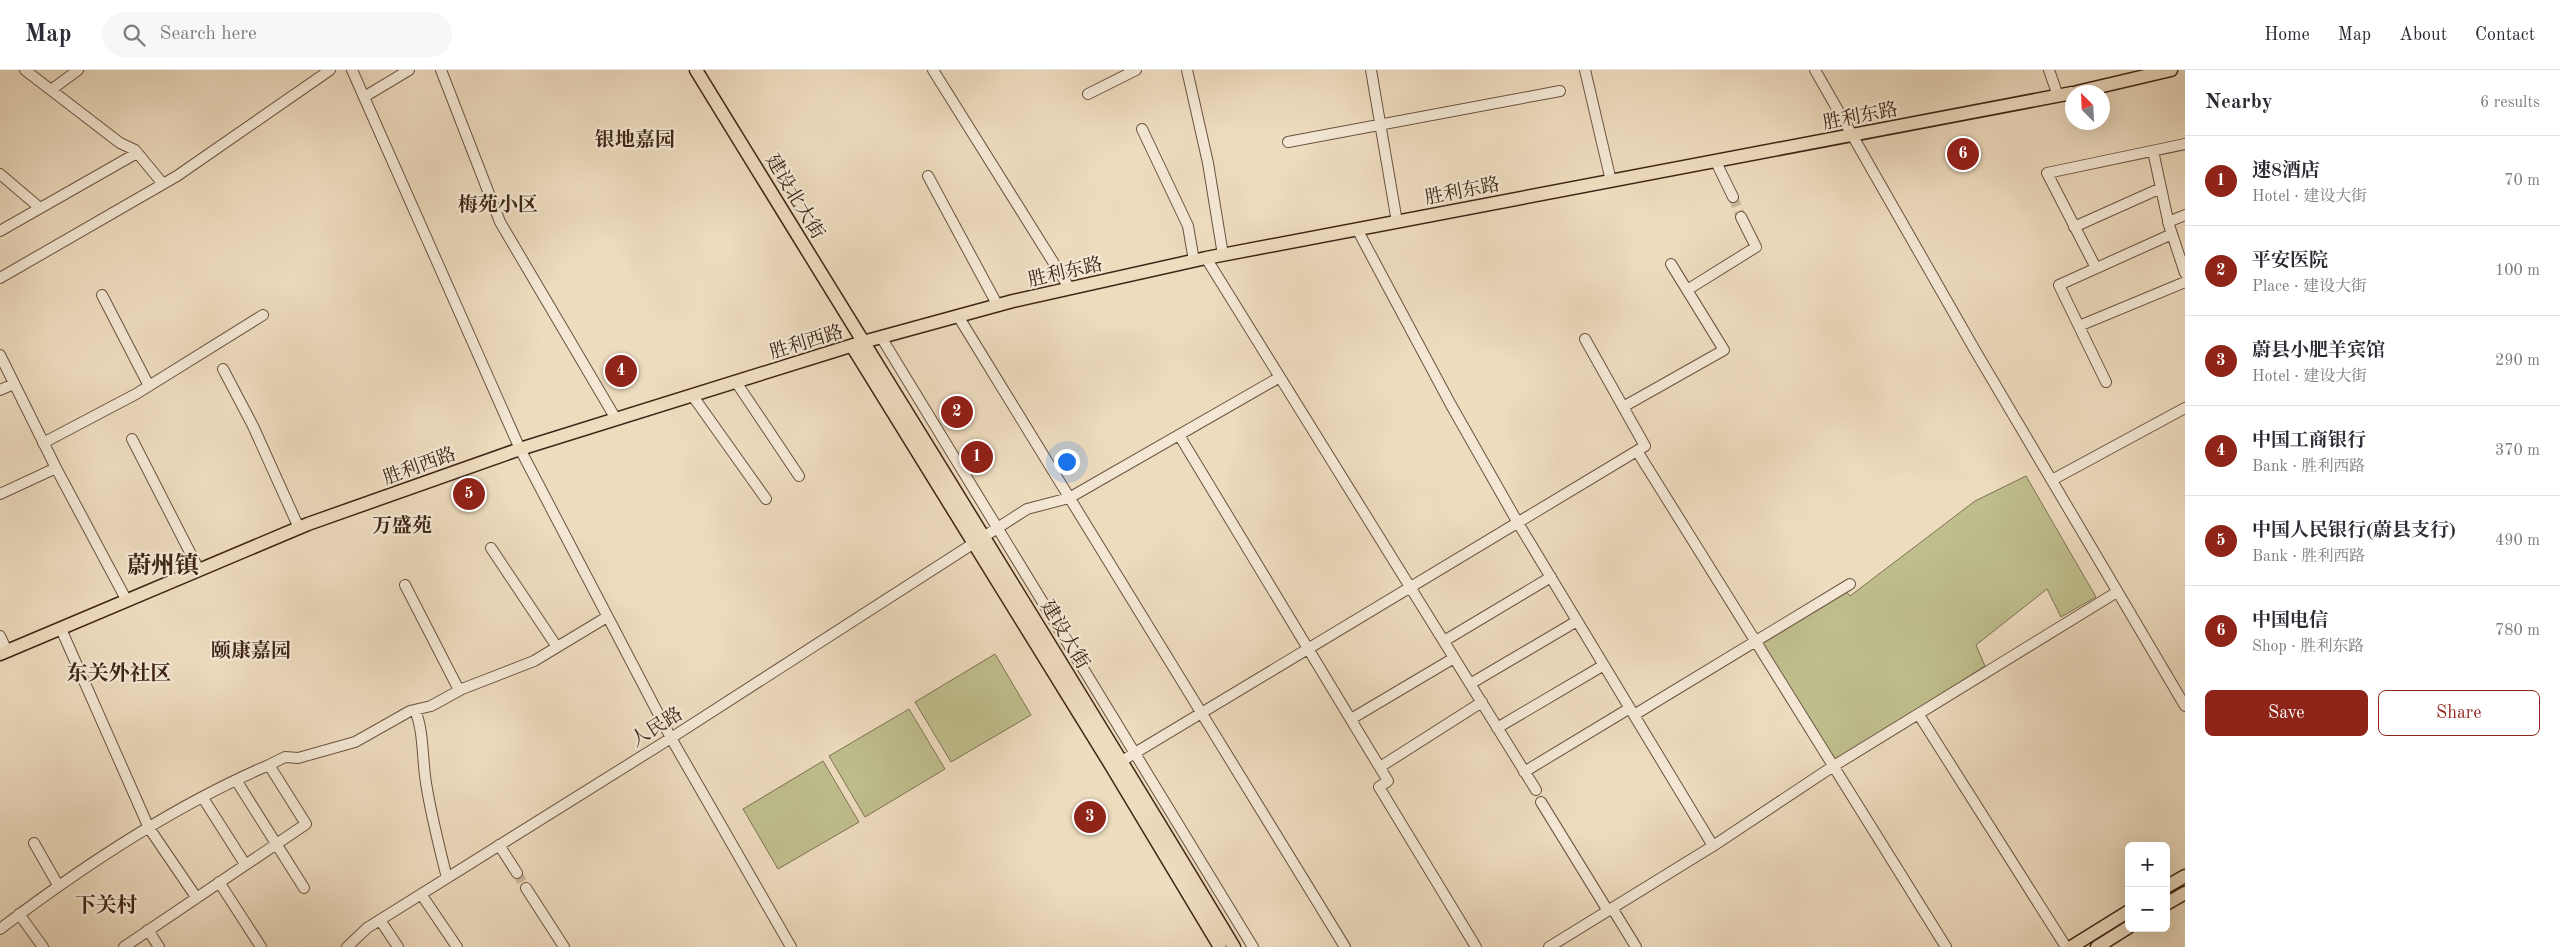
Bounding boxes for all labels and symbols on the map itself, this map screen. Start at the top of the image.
north arrow [2065,85,2110,130]
street label: 胜利东路 [1821,99,1900,134]
district label: 银地嘉园 [595,128,675,151]
pin: 6 [1947,135,1979,173]
street label: 建设北大街 [761,150,829,243]
street label: 胜利东路 [1423,174,1502,209]
district label: 梅苑小区 [458,193,538,216]
street label: 胜利东路 [1026,254,1105,291]
street label: 胜利西路 [767,321,846,364]
pin: 4 [605,352,637,390]
pin: 2 [941,393,973,431]
pin: 1 [961,438,993,476]
street label: 胜利西路 [380,444,459,489]
your location [1054,449,1080,475]
pin: 5 [453,475,485,513]
district label: 万盛苑 [372,514,432,537]
district label: 蔚州镇 [127,552,199,579]
street label: 建设大街 [1036,596,1094,673]
district label: 颐康嘉园 [211,639,291,662]
district label: 东关外社区 [67,662,172,685]
street label: 人民路 [627,703,687,751]
pin: 3 [1074,798,1106,836]
district label: 下关村 [75,894,138,917]

